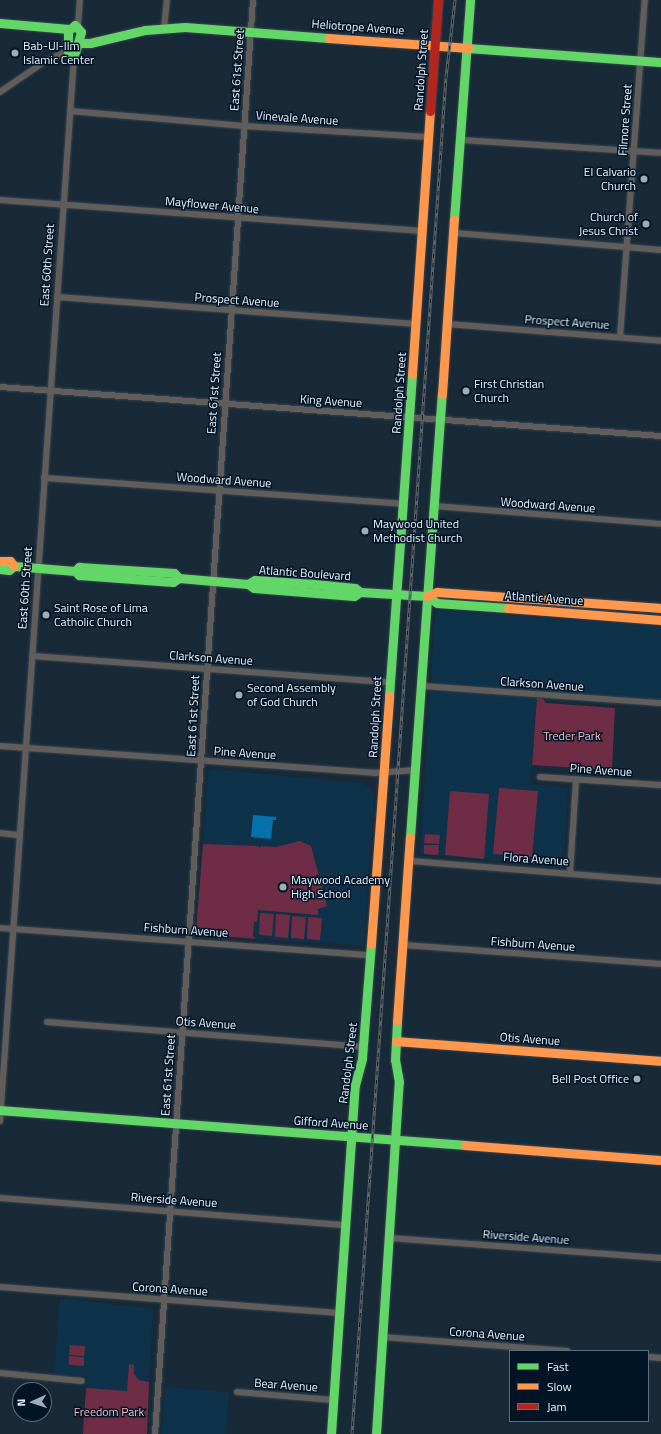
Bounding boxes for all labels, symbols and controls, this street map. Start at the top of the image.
street label: Heliotrope Avenue [311,17,405,37]
street label: East 61st Street [227,29,247,111]
street label: Randolph Street [411,29,431,111]
place label: Bab-Ul-Ilm Islamic Center [23,39,94,67]
marker: Bab-Ul-Ilm Islamic Center [10,48,20,58]
street label: Filmore Street [615,84,635,156]
street label: Vinevale Avenue [255,108,339,128]
place label: El Calvario Church [584,165,636,193]
marker: El Calvario Church [639,174,649,184]
street label: Mayflower Avenue [164,194,260,216]
place label: Church of Jesus Christ [579,210,638,238]
marker: Church of Jesus Christ [641,219,651,229]
street label: East 60th Street [37,223,57,307]
street label: Prospect Avenue [194,290,280,310]
street label: Prospect Avenue [524,312,610,332]
street label: East 61st Street [204,352,224,434]
street label: Randolph Street [389,352,409,434]
place label: First Christian Church [474,377,544,405]
marker: First Christian Church [461,386,471,396]
street label: King Avenue [299,392,363,410]
street label: Woodward Avenue [176,470,272,490]
street label: Woodward Avenue [500,495,596,515]
place label: Maywood United Methodist Church [373,517,462,545]
marker: Maywood United Methodist Church [360,526,370,536]
street label: East 60th Street [15,546,35,630]
street label: Atlantic Boulevard [259,563,351,583]
street label: Atlantic Avenue [504,588,584,608]
place label: Saint Rose of Lima Catholic Church [54,601,148,629]
marker: Saint Rose of Lima Catholic Church [41,610,51,620]
street label: Clarkson Avenue [169,648,253,668]
street label: Clarkson Avenue [500,674,584,694]
street label: East 61st Street [184,675,202,757]
street label: Randolph Street [366,676,384,758]
place label: Second Assembly of God Church [247,681,336,709]
marker: Second Assembly of God Church [234,690,244,700]
park label: Treder Park [543,729,601,743]
street label: Pine Avenue [213,744,277,762]
street label: Pine Avenue [569,761,633,779]
street label: Flora Avenue [503,850,569,868]
place label: Maywood Academy High School [291,873,390,901]
marker: Maywood Academy High School [278,882,288,892]
street label: Fishburn Avenue [143,920,229,940]
street label: Fishburn Avenue [490,934,576,954]
street label: Otis Avenue [175,1014,237,1032]
street label: Randolph Street [336,1022,360,1104]
street label: Otis Avenue [499,1030,561,1048]
street label: East 61st Street [158,1034,178,1116]
place label: Bell Post Office [552,1072,629,1086]
marker: Bell Post Office [632,1074,642,1084]
street label: Gifford Avenue [293,1113,369,1133]
street label: Riverside Avenue [130,1190,218,1210]
street label: Riverside Avenue [482,1227,570,1247]
street label: Corona Avenue [132,1279,208,1299]
street label: Corona Avenue [449,1324,525,1344]
legend [509,1350,649,1422]
text: Fast [547,1357,569,1376]
street label: Bear Avenue [254,1376,318,1394]
text: Slow [547,1377,572,1396]
north arrow [12,1382,52,1422]
text: Jam [547,1397,567,1416]
text: N [13,1398,29,1407]
park label: Freedom Park [74,1405,144,1419]

